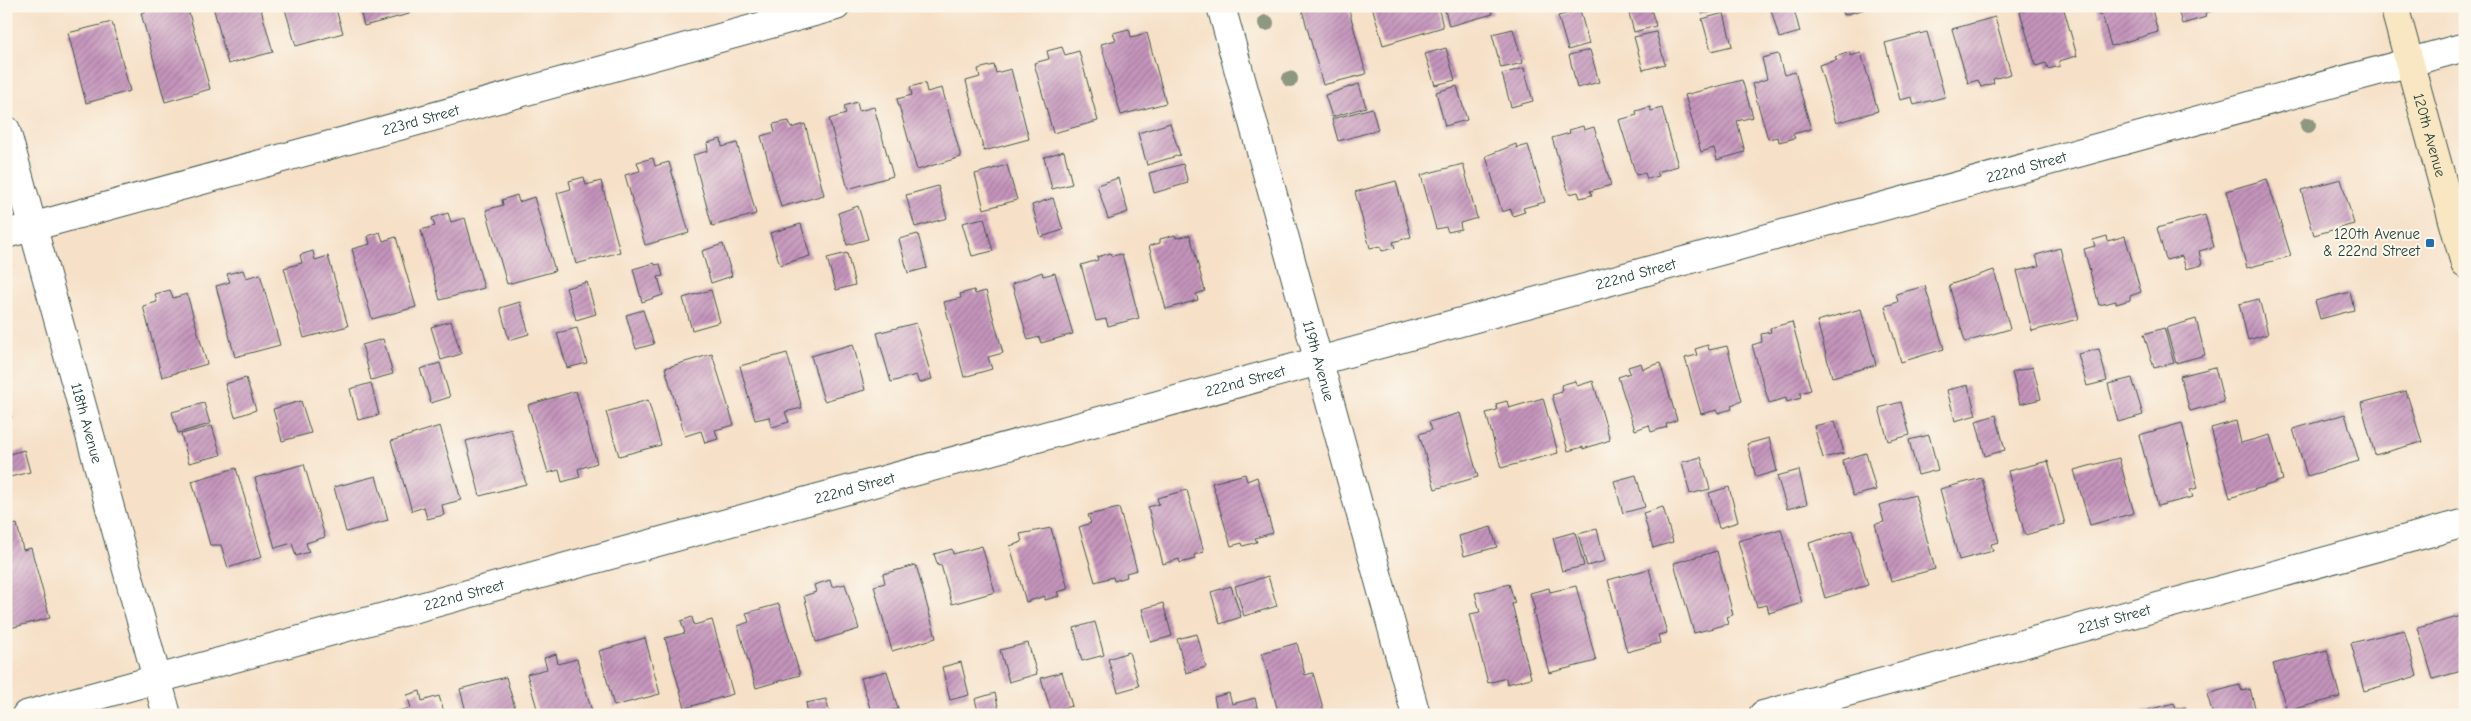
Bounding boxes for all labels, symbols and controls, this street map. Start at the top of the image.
street label: 120th Avenue [2409,91,2450,180]
street label: 223rd Street [380,101,462,139]
street label: 222nd Street [1984,147,2069,187]
place label: 120th Avenue & 222nd Street [2323,225,2421,260]
marker: 120th Avenue & 222nd Street [2424,237,2436,249]
street label: 222nd Street [1594,254,1679,294]
street label: 119th Avenue [1299,318,1338,404]
street label: 222nd Street [1203,361,1288,401]
street label: 118th Avenue [67,381,106,466]
street label: 222nd Street [812,468,897,508]
street label: 222nd Street [422,575,507,615]
street label: 221st Street [2076,600,2153,638]

